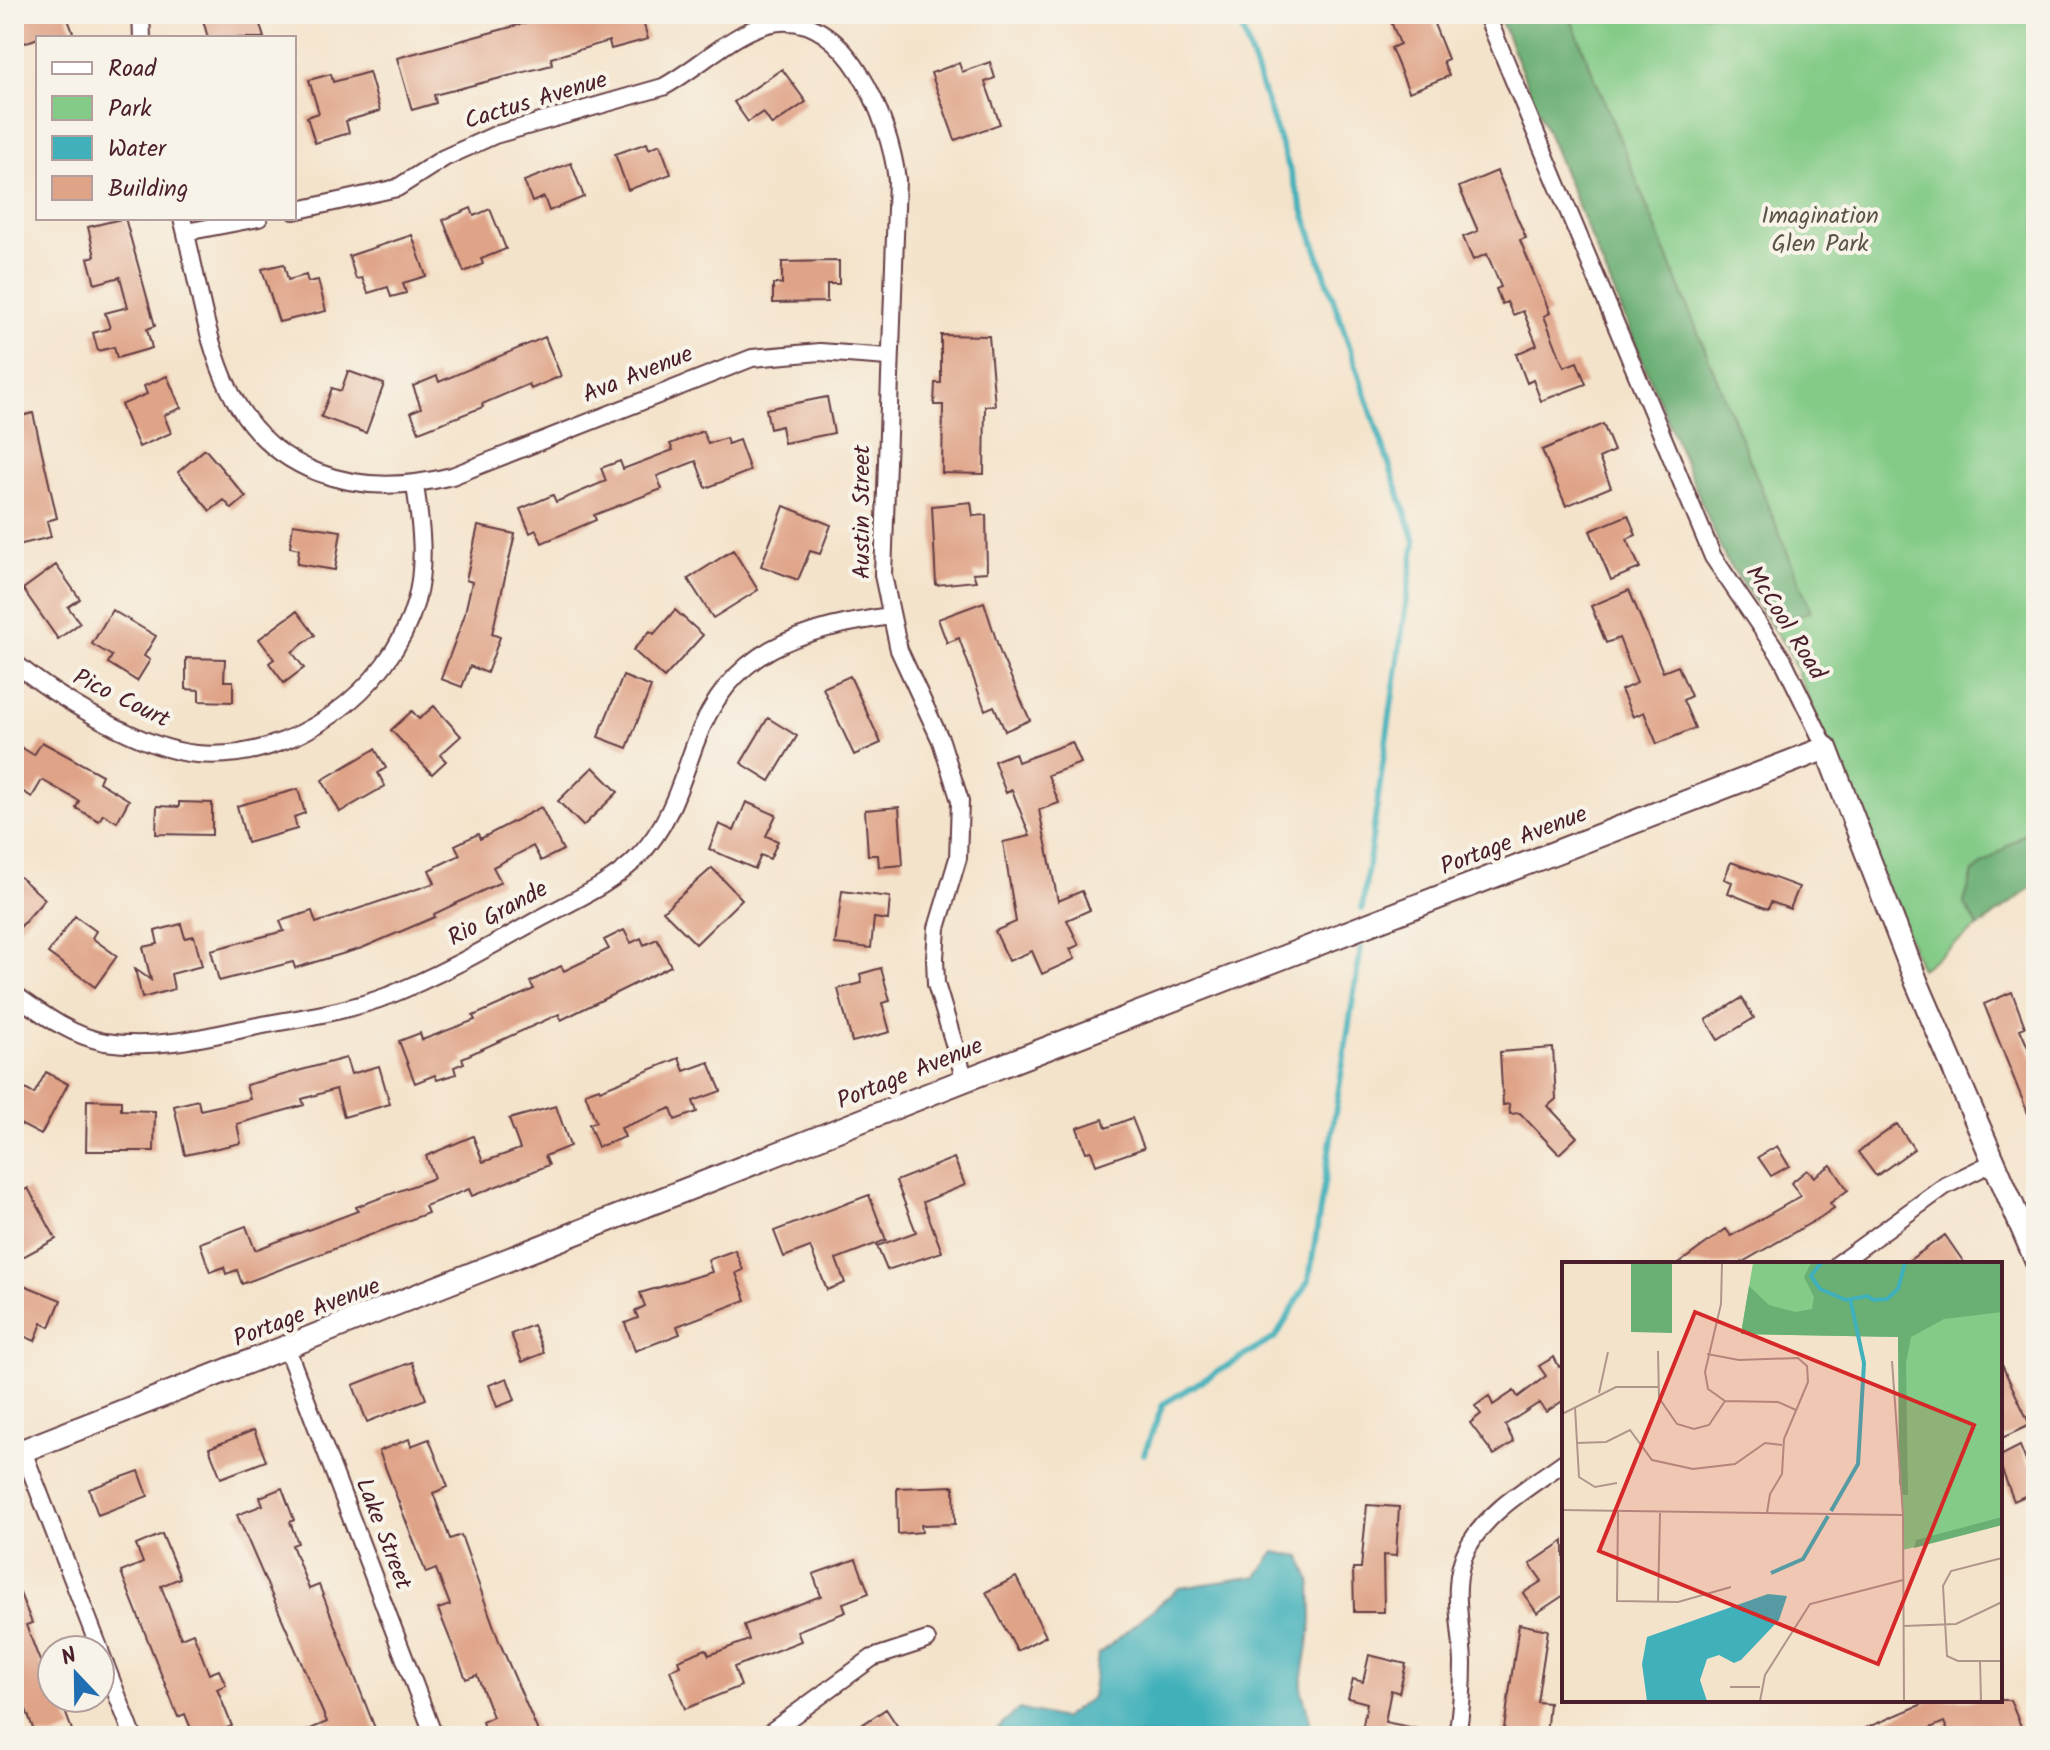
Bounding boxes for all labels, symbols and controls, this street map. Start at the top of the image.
legend [36,36,296,220]
text: Road [108,50,157,89]
street label: Cactus Avenue [460,61,612,141]
text: Park [108,90,152,129]
text: Water [108,130,168,169]
text: Building [108,170,188,209]
park label: Imagination Glen Park [1761,197,1879,264]
street label: Ava Avenue [577,335,699,415]
street label: Austin Street [843,444,882,579]
street label: McCool Road [1734,558,1836,689]
street label: Pico Court [66,659,177,740]
street label: Portage Avenue [1435,795,1593,887]
street label: Rio Grande [441,870,556,958]
street label: Portage Avenue [831,1027,989,1121]
inset map [1562,1262,2002,1702]
street label: Portage Avenue [228,1267,386,1359]
street label: Lake Street [344,1472,422,1596]
north arrow [36,1634,116,1714]
text: N [56,1639,83,1677]

